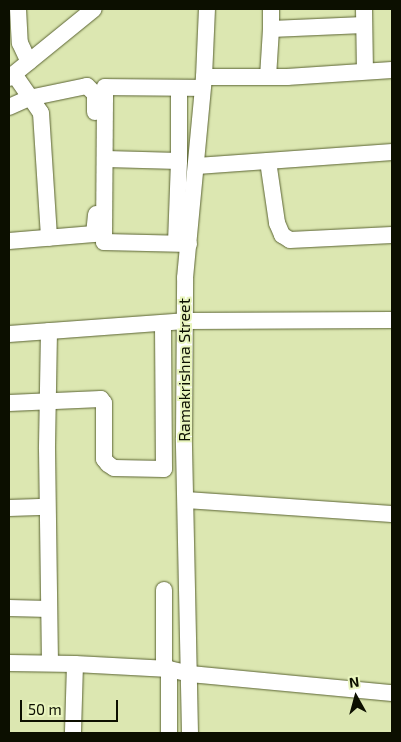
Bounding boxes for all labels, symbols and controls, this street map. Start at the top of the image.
street label: Ramakrishna Street [174,298,194,442]
north arrow [331,672,381,722]
text: N [348,673,360,691]
scale bar [22,690,120,722]
text: 50 m [28,700,62,718]

